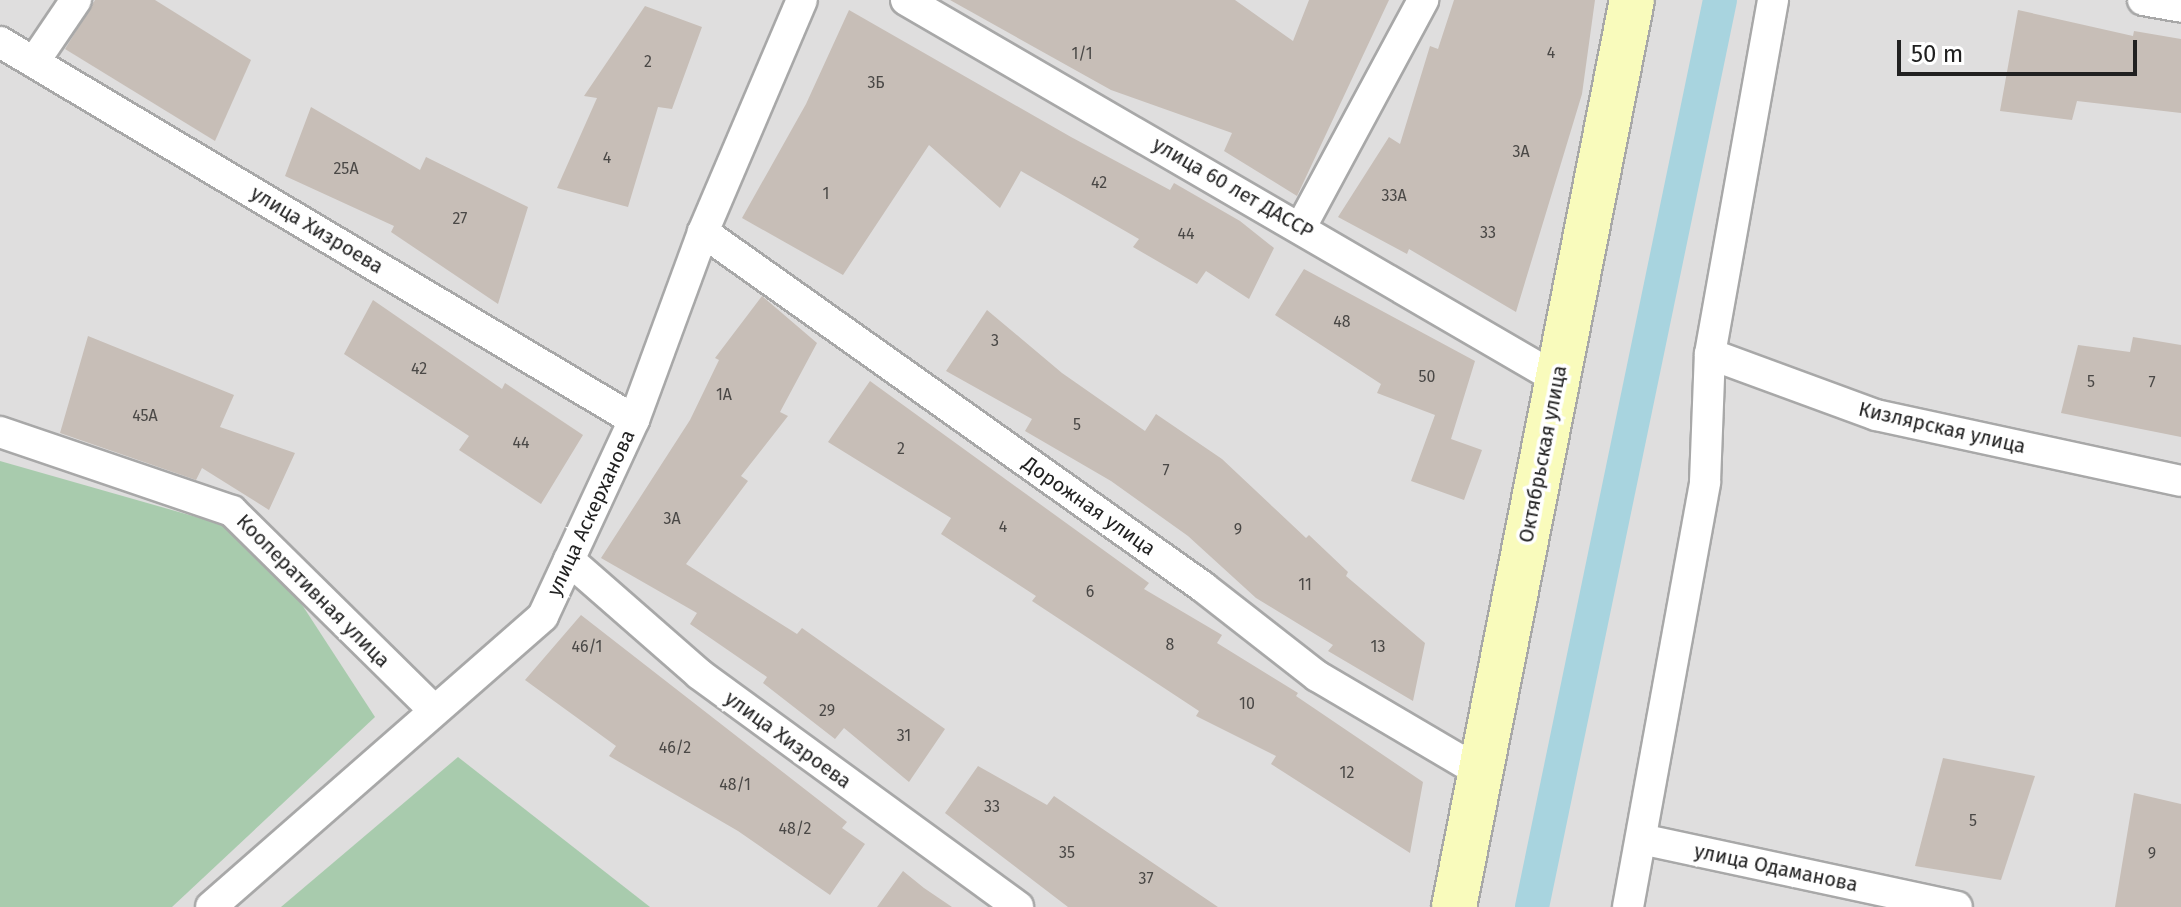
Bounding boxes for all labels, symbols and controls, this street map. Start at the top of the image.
scale bar [1901,24,2141,74]
text: 50 m [1911,40,1963,68]
house number: 4 [1547,43,1555,63]
house number: 1/1 [1071,44,1093,64]
house number: 2 [644,52,652,72]
house number: 3Б [867,73,885,93]
street label: улица 60 лет ДАССР [1148,132,1318,244]
house number: 3А [1512,142,1530,162]
house number: 4 [603,148,611,168]
house number: 25А [333,159,359,179]
house number: 42 [1091,173,1107,193]
street label: улица Хизроева [246,181,388,279]
house number: 1 [823,184,829,204]
house number: 33А [1381,186,1407,206]
house number: 27 [453,209,467,229]
house number: 33 [1480,223,1496,243]
house number: 44 [1177,224,1195,244]
house number: 48 [1333,312,1351,332]
house number: 3 [991,331,999,351]
house number: 42 [411,359,427,379]
street label: Октябрьская улица [1514,363,1572,545]
house number: 50 [1419,367,1435,387]
house number: 5 [2087,372,2095,392]
house number: 7 [2148,373,2156,393]
house number: 1А [716,385,732,405]
street label: Кизлярская улица [1856,397,2028,459]
house number: 45А [132,406,158,426]
house number: 5 [1073,415,1081,435]
street label: улица Аскерханова [542,426,640,600]
house number: 44 [512,433,530,453]
house number: 2 [897,439,905,459]
street label: Дорожная улица [1018,451,1160,561]
house number: 7 [1162,461,1170,481]
street label: Кооперативная улица [231,509,395,673]
house number: 3А [663,509,681,529]
house number: 4 [999,517,1007,537]
house number: 9 [1234,520,1242,540]
house number: 11 [1298,575,1312,595]
house number: 6 [1086,582,1094,602]
house number: 8 [1166,635,1174,655]
house number: 46/1 [571,637,603,657]
house number: 13 [1371,637,1385,657]
street label: улица Хизроева [720,686,856,794]
house number: 10 [1239,694,1255,714]
house number: 29 [819,701,835,721]
house number: 31 [897,726,911,746]
house number: 46/2 [659,738,691,758]
house number: 12 [1340,763,1354,783]
house number: 48/1 [719,775,751,795]
house number: 33 [984,797,1000,817]
house number: 5 [1969,811,1977,831]
house number: 48/2 [779,819,811,839]
street label: улица Одаманова [1692,839,1860,897]
house number: 35 [1059,843,1075,863]
house number: 9 [2148,844,2156,864]
house number: 37 [1138,869,1154,889]

